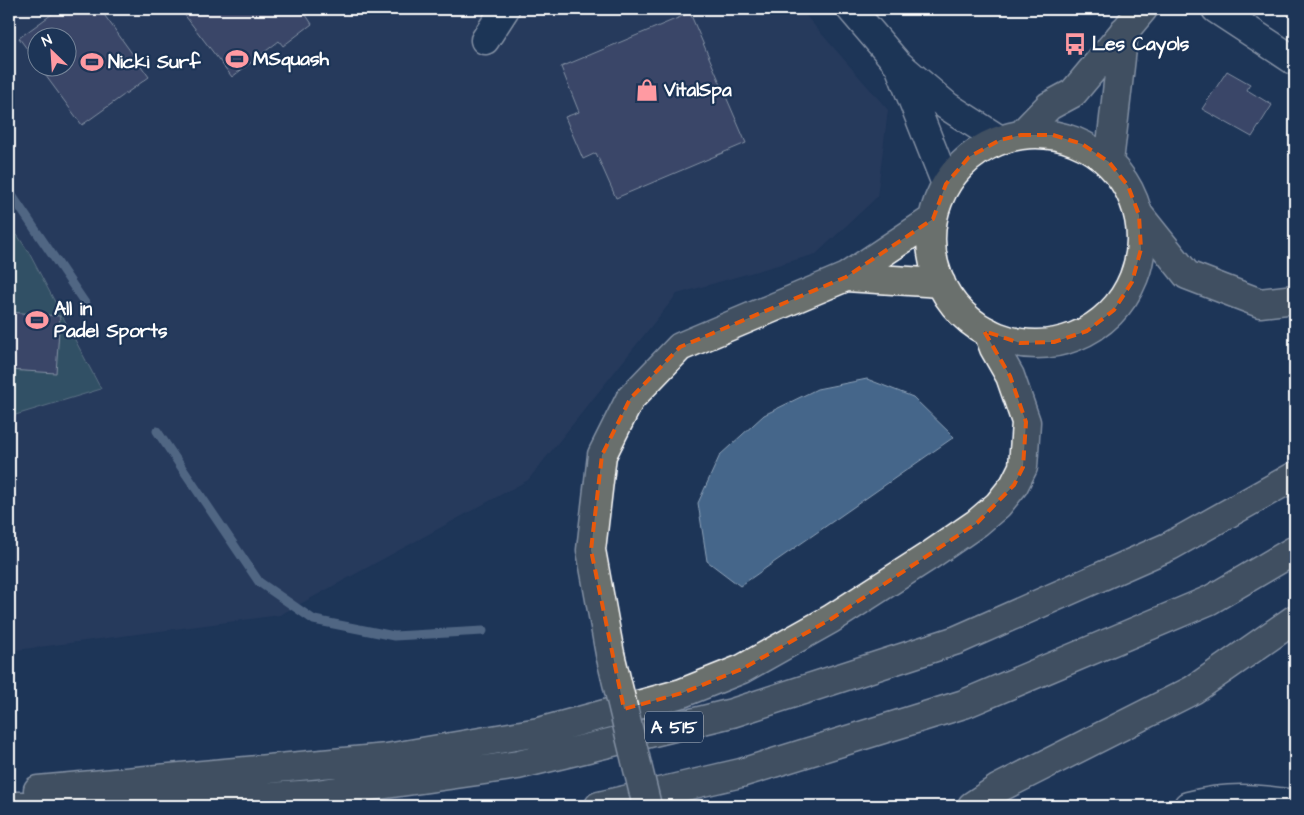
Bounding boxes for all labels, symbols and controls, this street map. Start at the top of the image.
north arrow [28,28,78,78]
text: N [39,30,55,52]
bus stop icon: Les Cayols [1062,31,1088,57]
place label: Les Cayols [1092,31,1190,59]
sports icon: MSquash [224,46,250,72]
place label: MSquash [253,46,330,73]
sports icon: Nicki Surf [79,49,105,75]
place label: Nicki Surf [108,49,201,76]
shop icon: VitalSpa [634,77,660,103]
place label: VitalSpa [663,77,732,104]
place label: All in Padel Sports [54,296,168,345]
sports icon: All in Padel Sports [24,307,50,333]
road number: A 515 [645,712,703,742]

